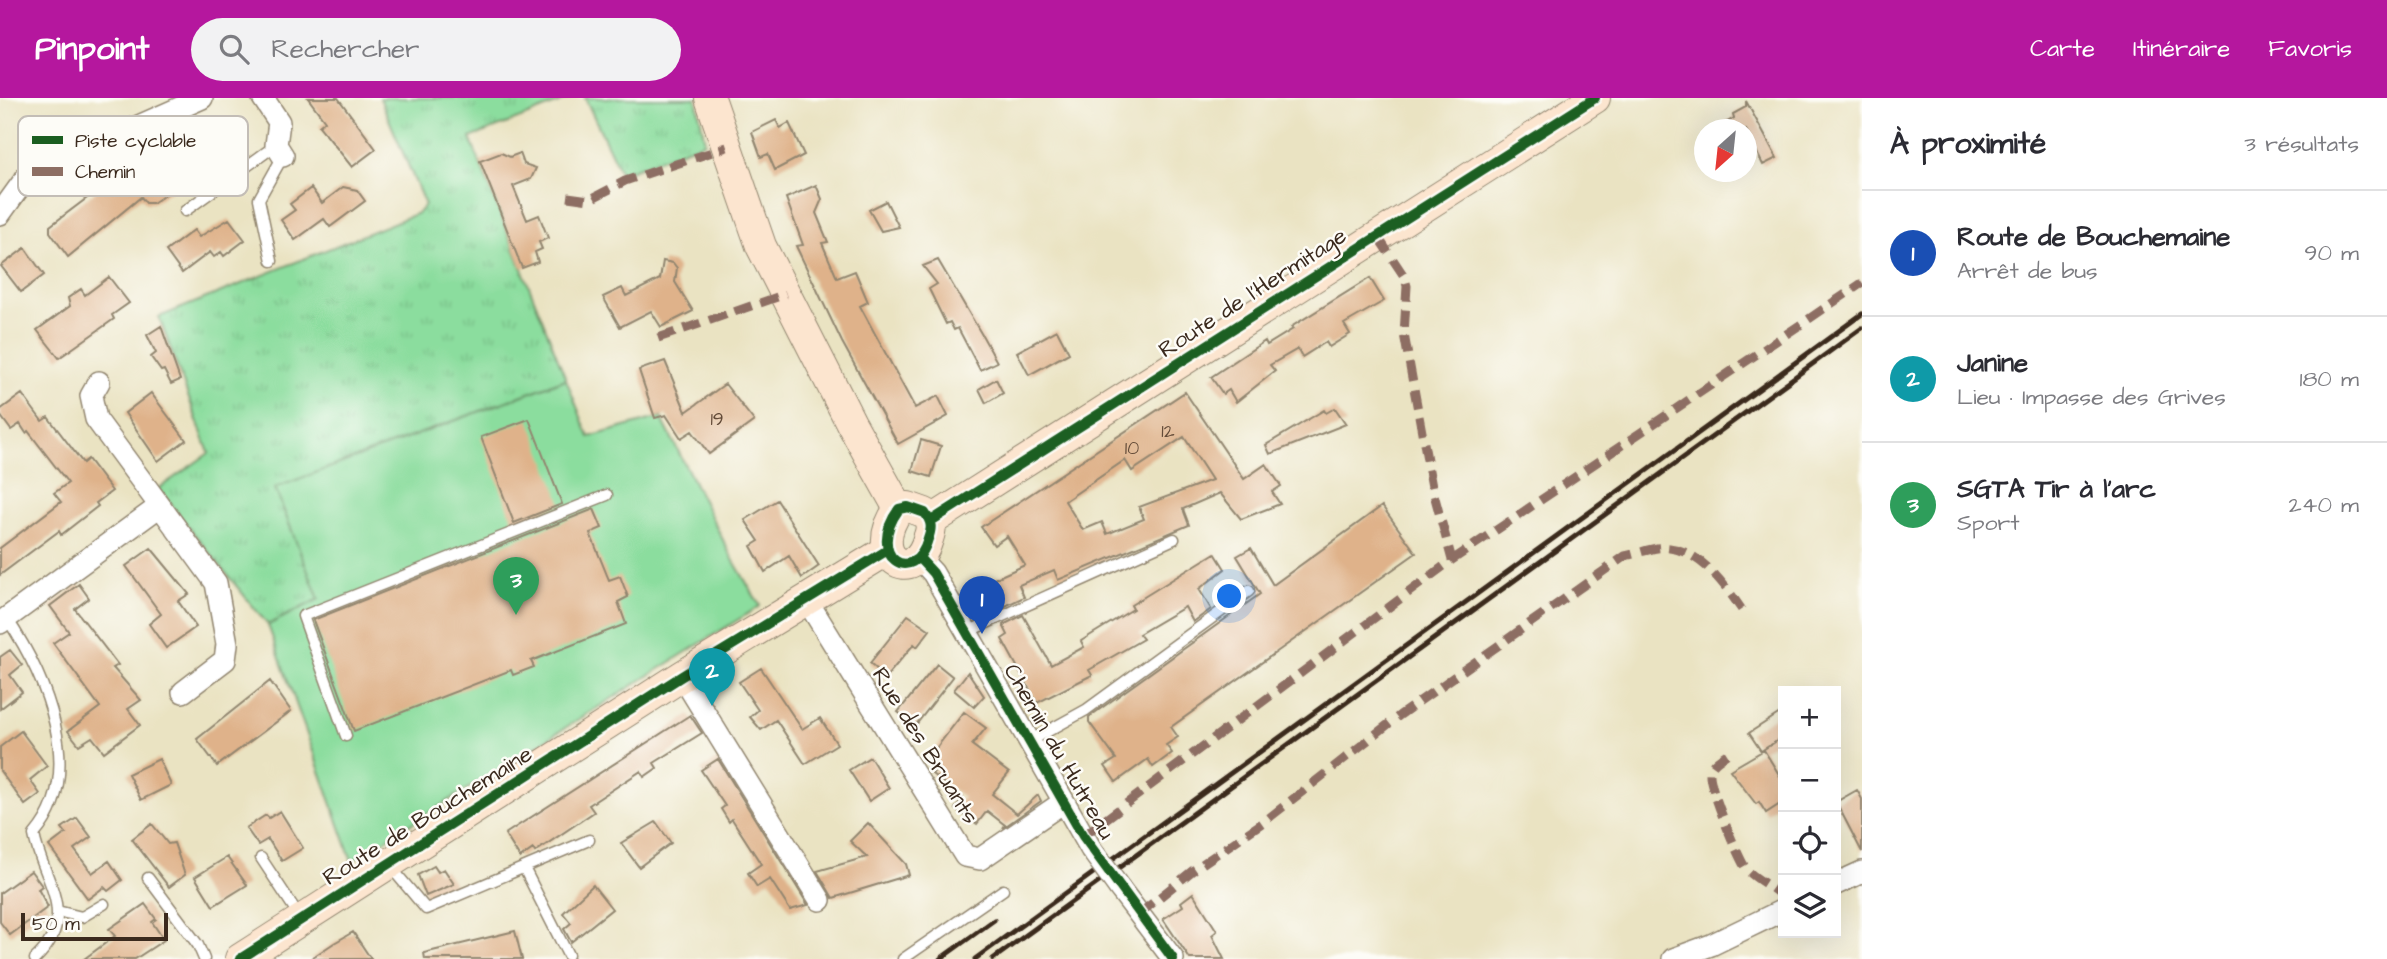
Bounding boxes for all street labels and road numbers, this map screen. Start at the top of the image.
street label: Route de l'Hermitage [1152,220,1353,367]
street label: Chemin du Hutreau [996,658,1123,845]
street label: Rue des Bruants [864,661,986,830]
street label: Route de Bouchemaine [317,738,539,893]

